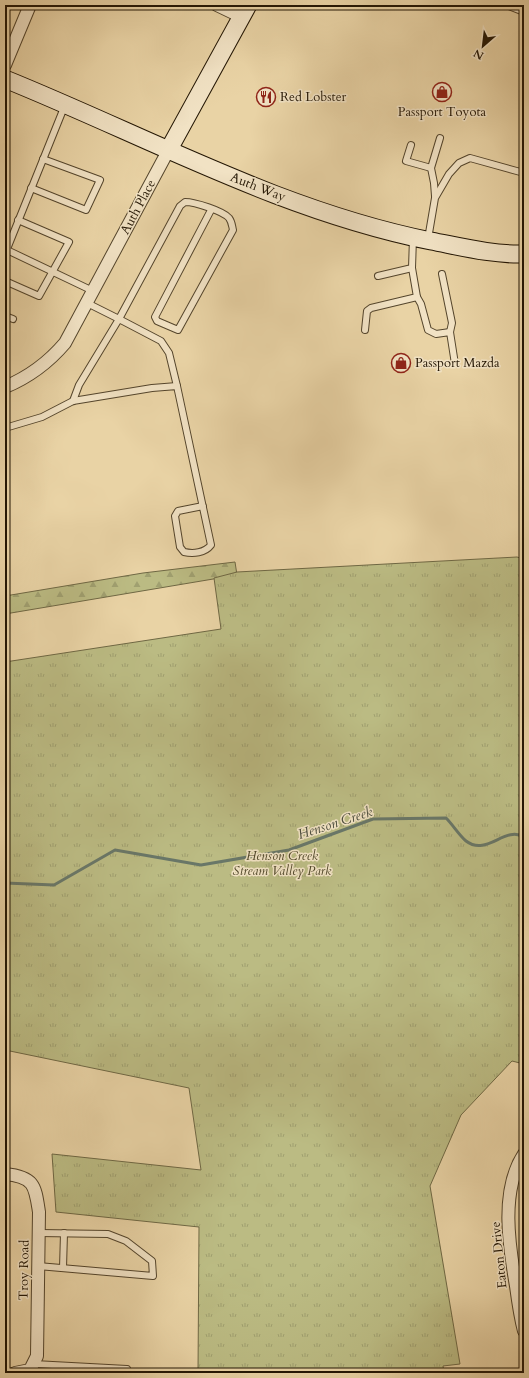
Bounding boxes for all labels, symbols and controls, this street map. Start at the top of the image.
north arrow [463,26,503,66]
text: N [470,45,486,63]
shop icon: Passport Toyota [431,81,453,103]
restaurant icon: Red Lobster [255,86,277,108]
place label: Red Lobster [280,88,347,106]
place label: Passport Toyota [398,103,487,121]
street label: Auth Way [228,168,288,206]
street label: Auth Place [116,176,160,238]
shop icon: Passport Mazda [390,352,412,374]
place label: Passport Mazda [415,354,500,372]
water label: Henson Creek [295,802,375,844]
park label: Henson Creek Stream Valley Park [233,847,332,880]
street label: Eaton Drive [487,1221,511,1289]
street label: Troy Road [14,1240,34,1300]

